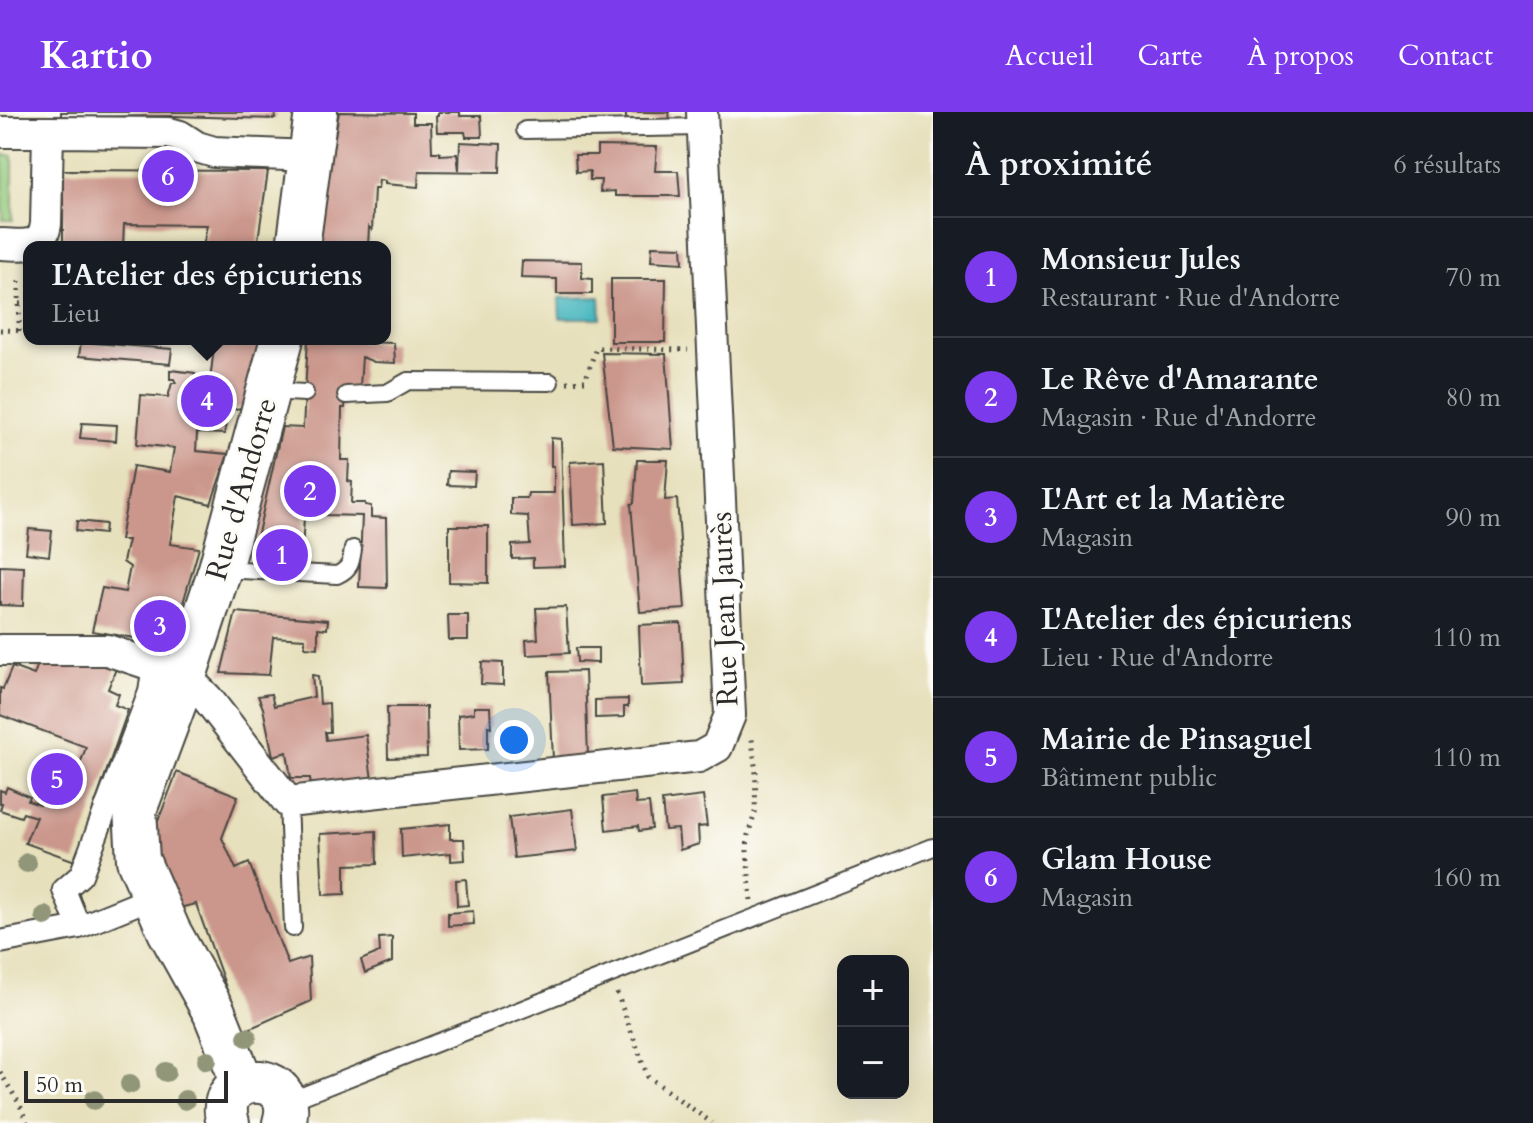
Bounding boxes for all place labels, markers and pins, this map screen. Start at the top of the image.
pin: 6 [142,146,194,206]
pin: 4 [181,371,233,431]
pin: 2 [284,461,336,521]
pin: 1 [256,525,308,585]
pin: 3 [134,596,186,656]
pin: 5 [31,749,83,809]

